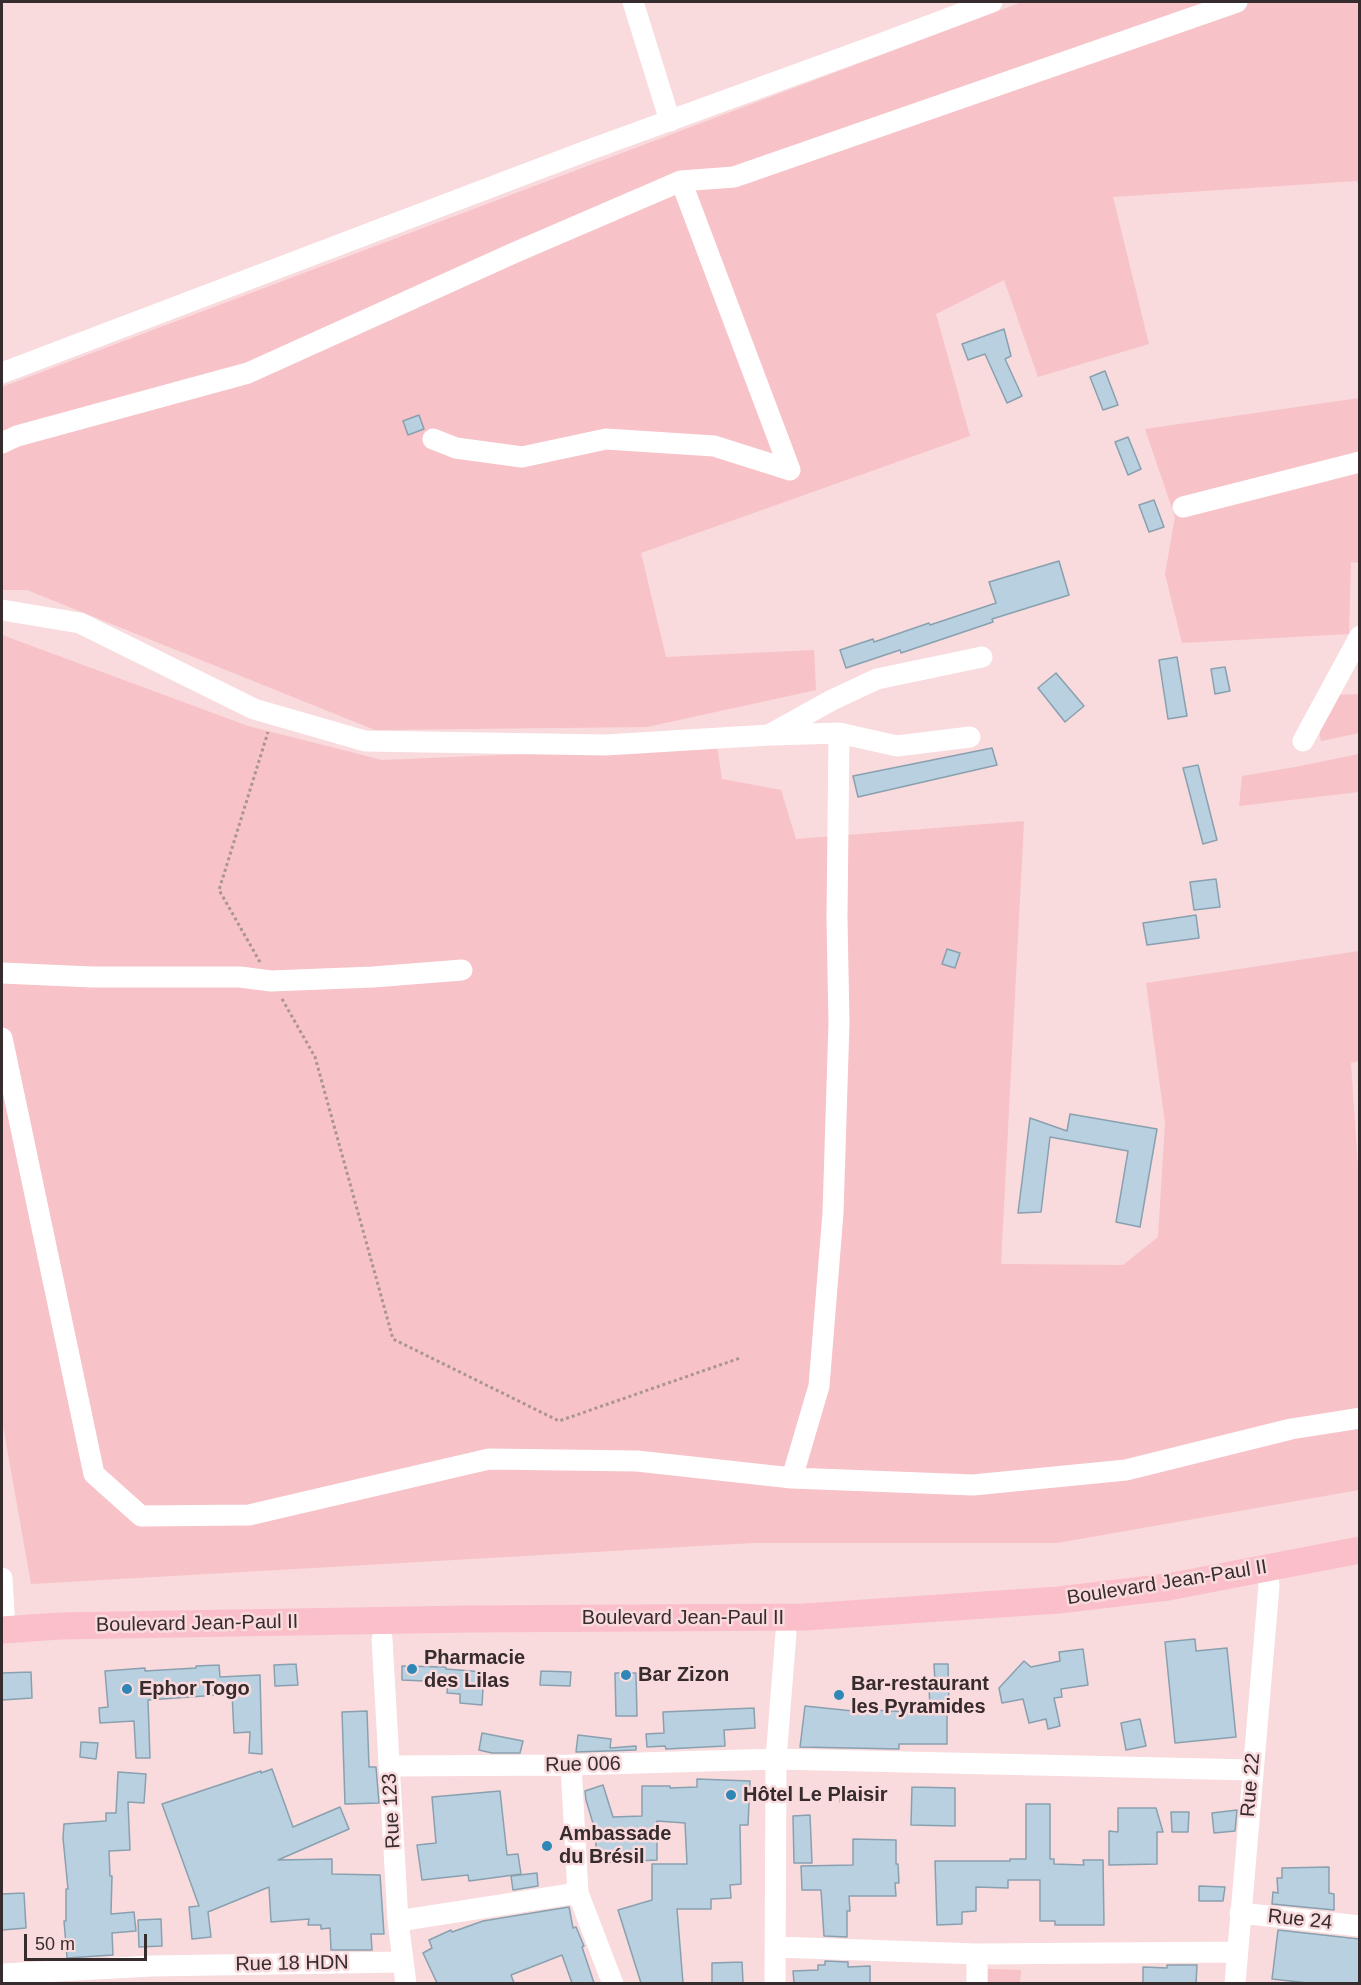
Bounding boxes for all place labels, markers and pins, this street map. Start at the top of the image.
place label: Pharmacie des Lilas [424,1646,525,1693]
marker: Pharmacie des Lilas [405,1662,419,1676]
place label: Bar Zizon [638,1663,729,1687]
marker: Bar Zizon [619,1668,633,1682]
place label: Bar-restaurant les Pyramides [851,1672,989,1719]
place label: Ephor Togo [139,1677,250,1701]
marker: Ephor Togo [120,1682,134,1696]
marker: Bar-restaurant les Pyramides [832,1688,846,1702]
place label: Hôtel Le Plaisir [743,1783,887,1807]
marker: Hôtel Le Plaisir [724,1788,738,1802]
place label: Ambassade du Brésil [559,1822,671,1869]
marker: Ambassade du Brésil [540,1839,554,1853]

